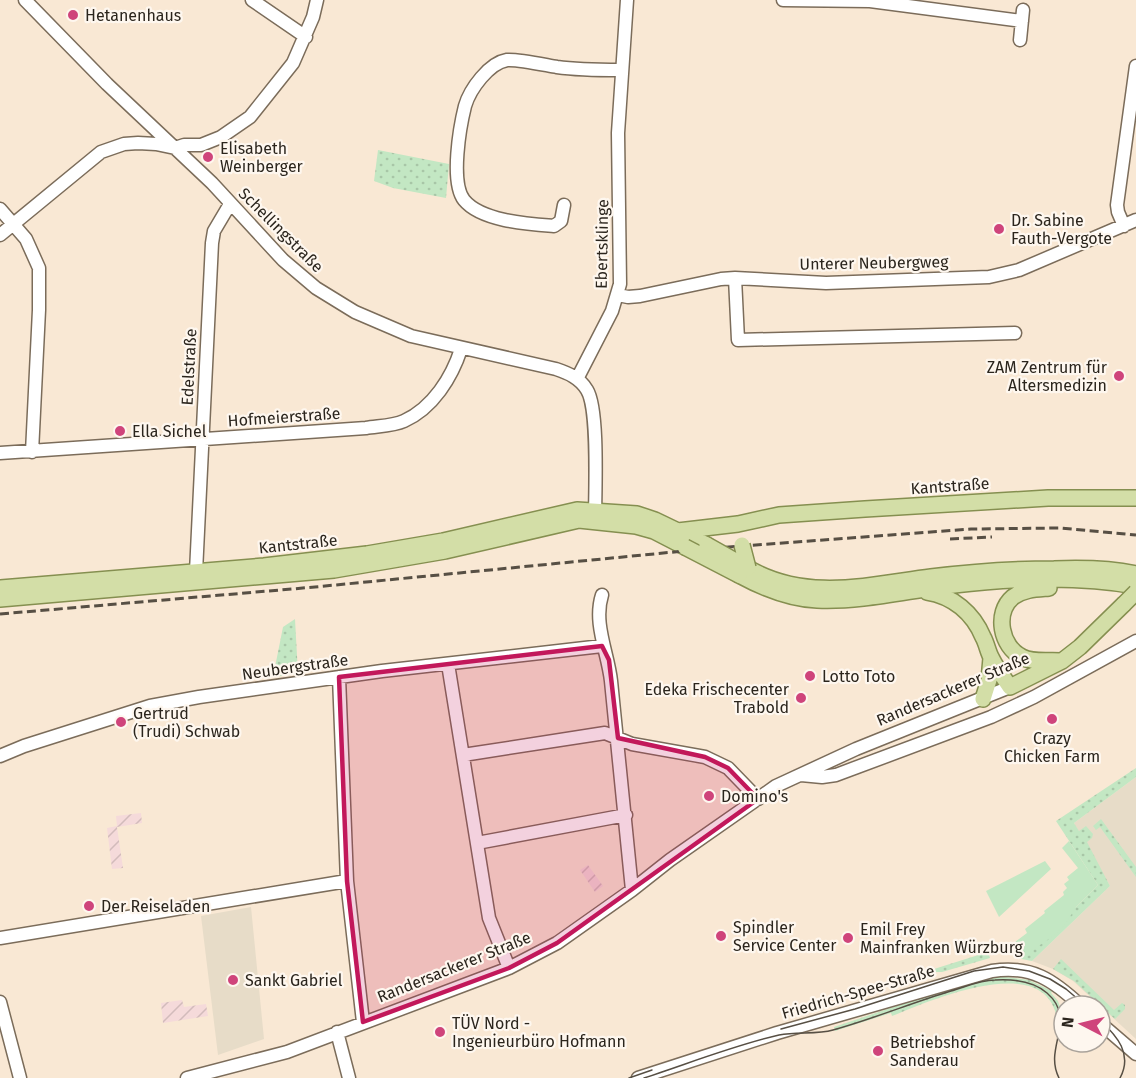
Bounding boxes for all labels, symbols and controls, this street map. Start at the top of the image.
place label: Hetanenhaus [85,6,181,25]
marker: Hetanenhaus [66,8,80,22]
place label: Elisabeth Weinberger [220,139,304,176]
marker: Elisabeth Weinberger [201,150,215,164]
street label: Schellingstraße [235,184,327,276]
street label: Ebertsklinge [592,199,612,289]
place label: Dr. Sabine Fauth-Vergote [1011,211,1112,248]
marker: Dr. Sabine Fauth-Vergote [992,222,1006,236]
street label: Unterer Neubergweg [799,252,949,274]
street label: Edelstraße [177,328,201,406]
place label: ZAM Zentrum für Altersmedizin [987,358,1108,395]
marker: ZAM Zentrum für Altersmedizin [1112,369,1126,383]
street label: Hofmeierstraße [227,404,341,430]
place label: Ella Sichel [132,422,207,441]
marker: Ella Sichel [113,424,127,438]
street label: Kantstraße [910,474,990,498]
street label: Kantstraße [258,530,338,558]
street label: Randersackerer Straße [874,648,1032,730]
street label: Neubergstraße [241,650,349,684]
place label: Lotto Toto [822,667,895,686]
marker: Lotto Toto [803,669,817,683]
place label: Edeka Frischecenter Trabold [645,680,790,717]
marker: Edeka Frischecenter Trabold [794,691,808,705]
place label: Gertrud (Trudi) Schwab [133,704,240,741]
marker: Crazy Chicken Farm [1045,712,1059,726]
marker: Gertrud (Trudi) Schwab [114,715,128,729]
place label: Crazy Chicken Farm [1004,729,1100,766]
place label: Domino's [721,787,788,806]
marker: Domino's [702,789,716,803]
place label: Der Reiseladen [101,897,210,916]
marker: Der Reiseladen [82,899,96,913]
place label: Spindler Service Center [733,918,837,955]
place label: Emil Frey Mainfranken Würzburg [860,920,1024,957]
street label: Randersackerer Straße [374,927,534,1007]
marker: Spindler Service Center [714,929,728,943]
marker: Emil Frey Mainfranken Würzburg [841,931,855,945]
street label: Friedrich-Spee-Straße [779,961,937,1023]
place label: Sankt Gabriel [245,971,343,990]
marker: Sankt Gabriel [226,973,240,987]
north arrow [1052,994,1112,1054]
place label: TÜV Nord - Ingenieurbüro Hofmann [452,1014,626,1051]
text: N [1058,1016,1078,1029]
marker: TÜV Nord - Ingenieurbüro Hofmann [433,1025,447,1039]
place label: Betriebshof Sanderau [890,1033,976,1070]
marker: Betriebshof Sanderau [871,1044,885,1058]

